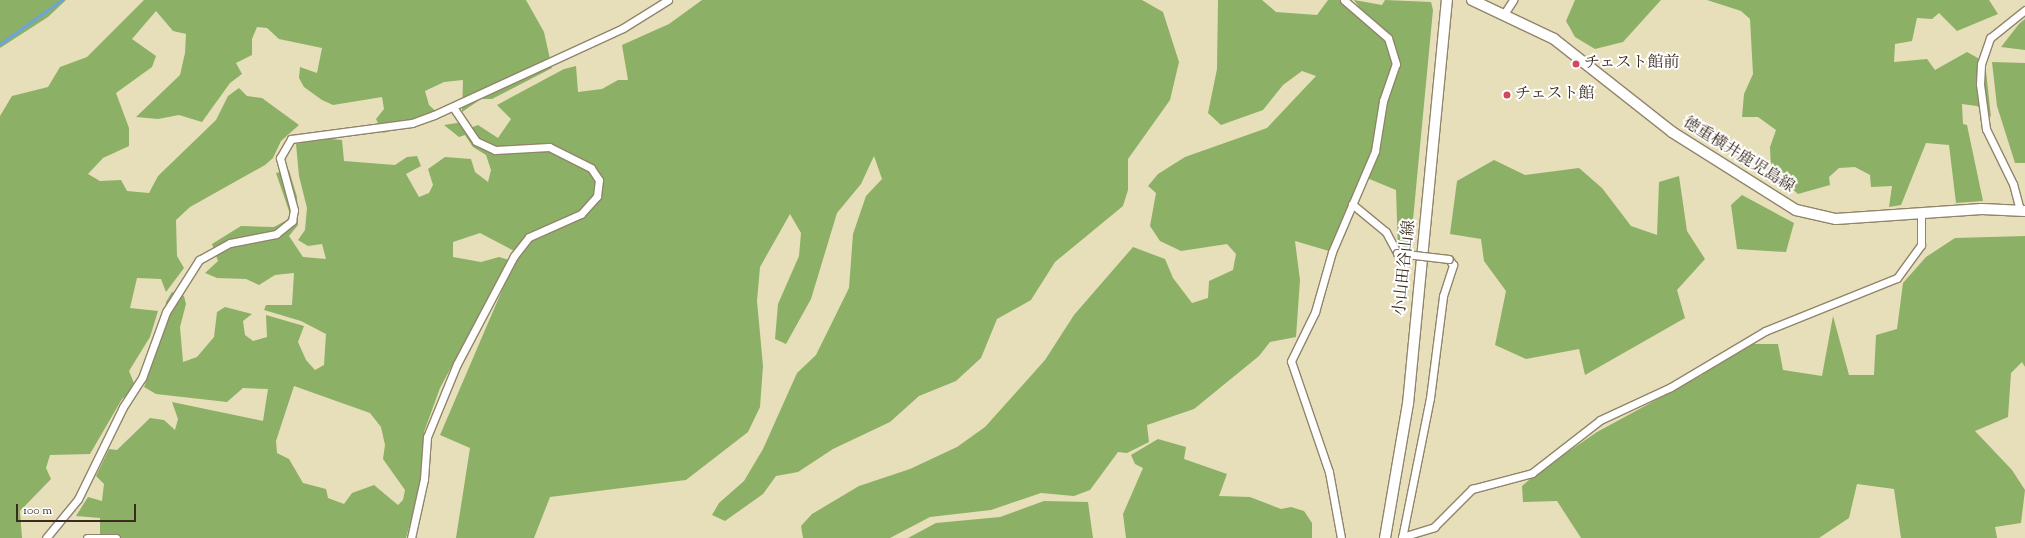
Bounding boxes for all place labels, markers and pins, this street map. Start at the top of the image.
place label: チェスト館前 [1584,54,1680,74]
marker: チェスト館前 [1571,59,1581,69]
place label: チェスト館 [1515,85,1595,105]
marker: チェスト館 [1502,90,1512,100]

